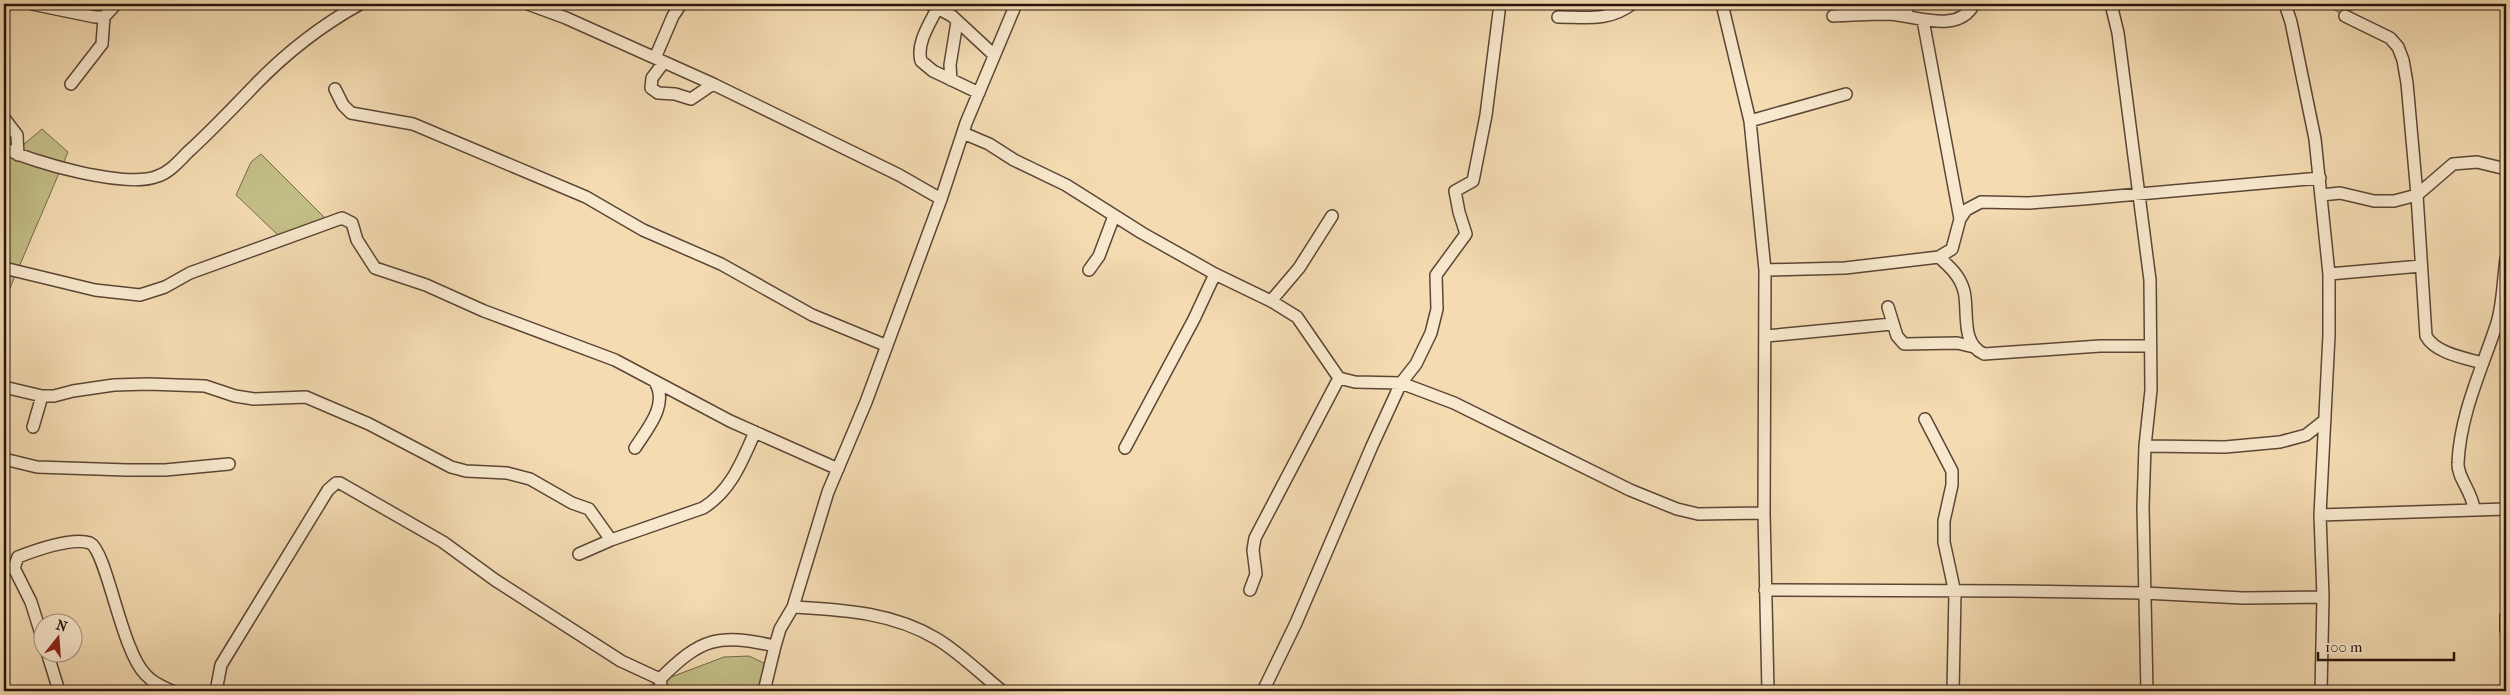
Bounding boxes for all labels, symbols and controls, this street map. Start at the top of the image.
north arrow [32,612,82,662]
text: N [54,616,70,636]
scale bar [2318,630,2454,662]
text: 100 m [2325,638,2363,656]

